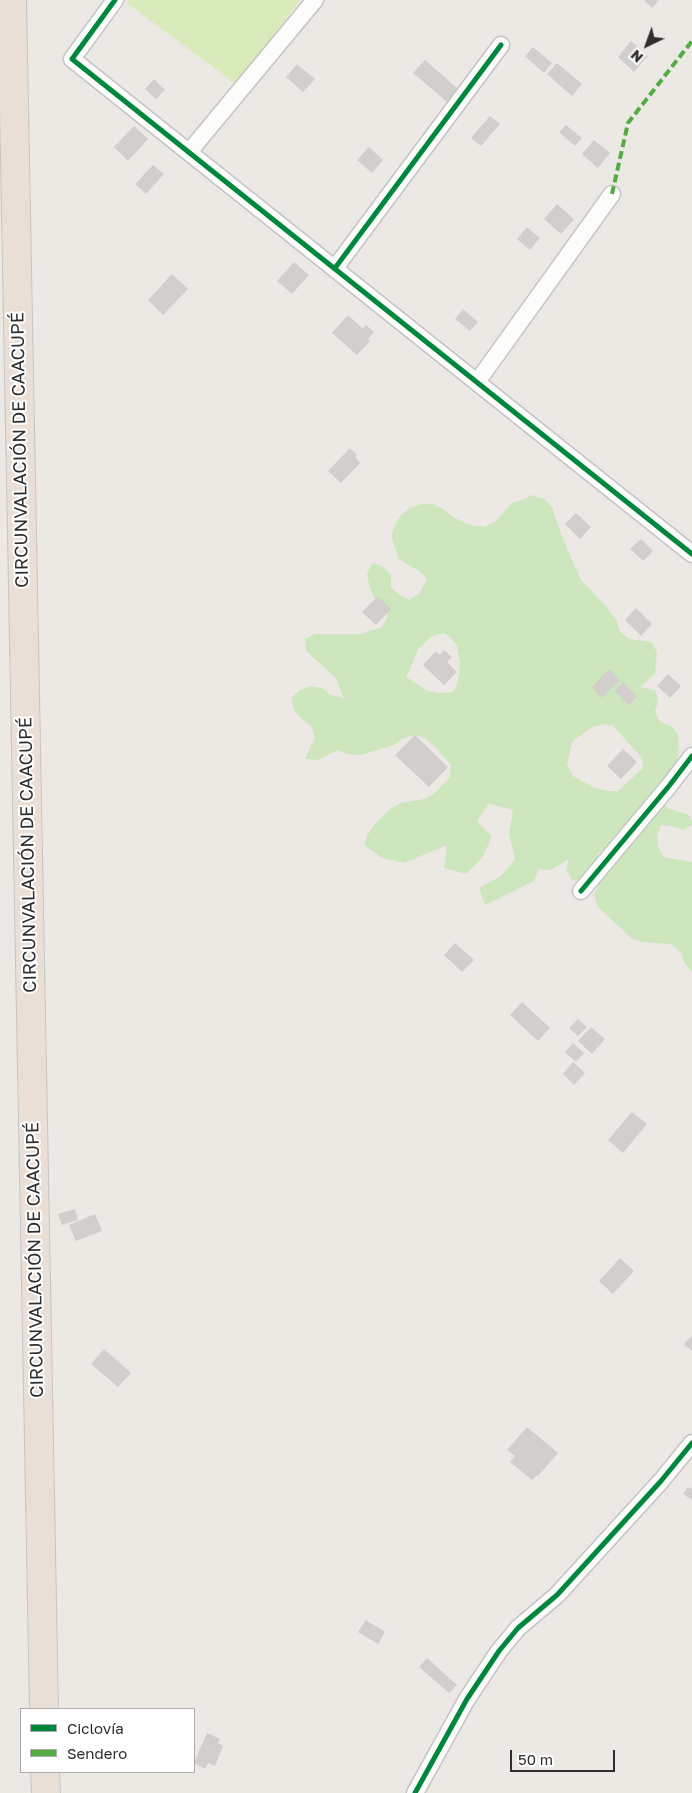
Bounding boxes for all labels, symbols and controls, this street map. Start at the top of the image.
north arrow [622,20,672,70]
text: N [627,47,646,66]
street label: CIRCUNVALACIÓN DE CAACUPÉ [7,312,33,588]
street label: CIRCUNVALACIÓN DE CAACUPÉ [15,717,41,993]
street label: CIRCUNVALACIÓN DE CAACUPÉ [22,1122,48,1398]
legend [20,1708,195,1773]
text: Ciclovía [67,1719,124,1737]
scale bar [512,1740,617,1772]
text: Sendero [67,1744,127,1762]
text: 50 m [518,1750,553,1768]

